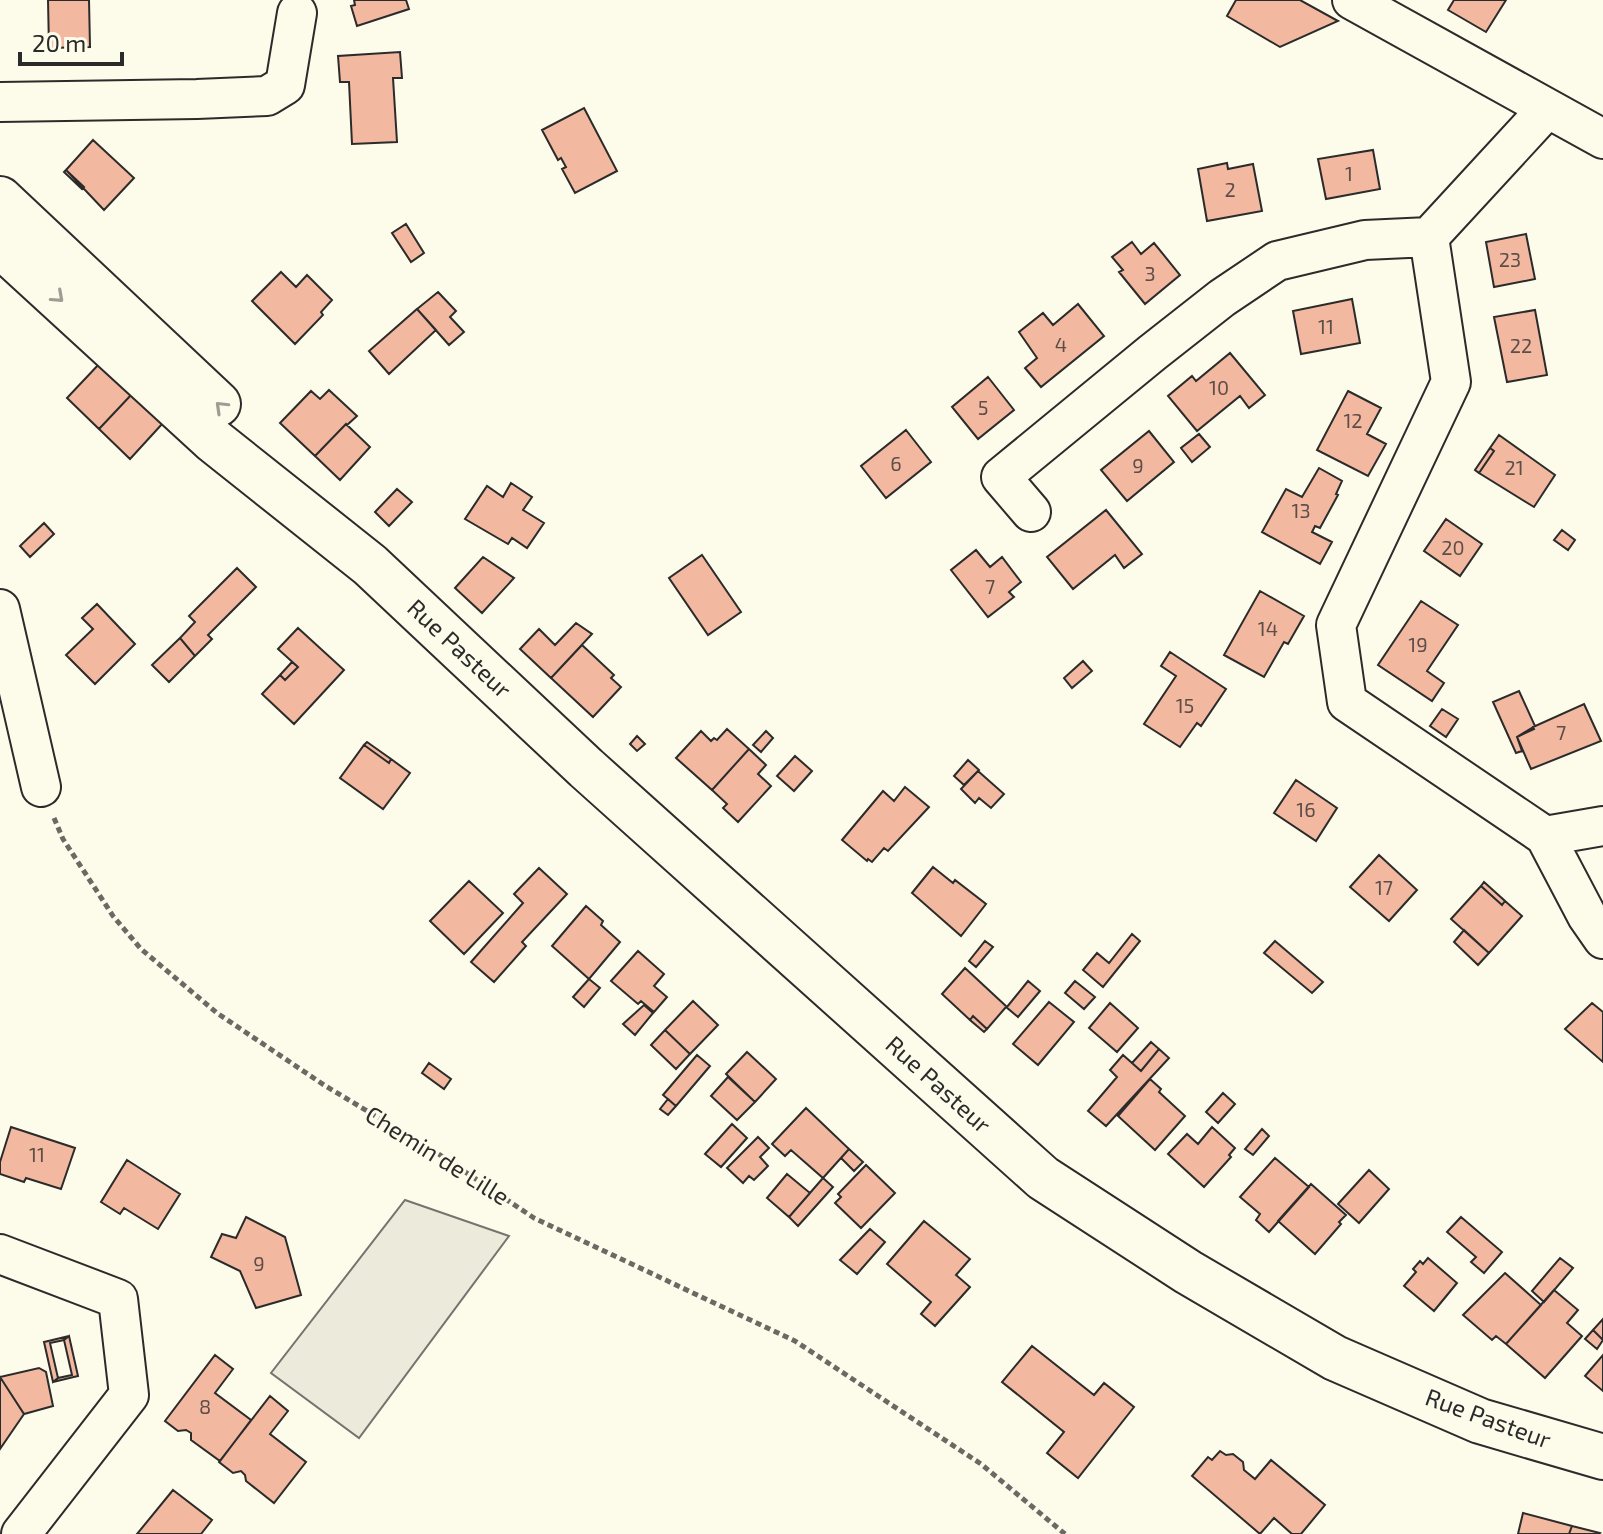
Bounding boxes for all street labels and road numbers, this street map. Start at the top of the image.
street label: Rue Pasteur [402,592,518,704]
street label: Rue Pasteur [880,1029,998,1139]
street label: Chemin de Lille [360,1099,515,1211]
street label: Rue Pasteur [1422,1381,1556,1454]

